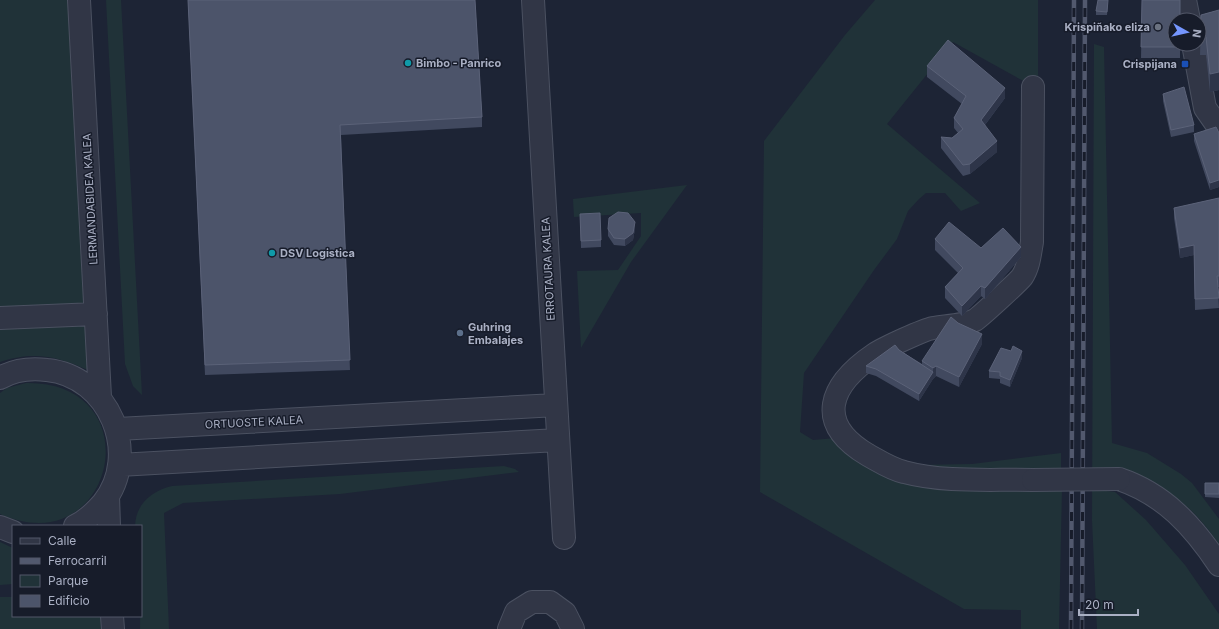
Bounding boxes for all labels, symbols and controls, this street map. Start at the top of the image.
north arrow [1167,12,1207,52]
place label: Krispiñako eliza [1065,20,1150,34]
marker: Krispiñako eliza [1153,22,1163,32]
text: N [1189,28,1204,39]
place label: Bimbo - Panrico [416,56,502,70]
place label: Crispijana [1123,57,1177,71]
marker: Bimbo - Panrico [403,58,413,68]
marker: Crispijana [1180,59,1190,69]
street label: LERMANDABIDEA KALEA [80,132,100,265]
street label: ERROTAURA KALEA [538,216,558,321]
place label: DSV Logistica [280,246,355,260]
marker: DSV Logistica [267,248,277,258]
place label: Guhring Embalajes [468,320,523,347]
marker: Guhring Embalajes [455,328,465,338]
street label: ORTUOSTE KALEA [204,412,304,432]
legend [12,525,142,617]
text: Calle [48,533,76,548]
text: Ferrocarril [48,553,107,568]
text: Parque [48,573,88,588]
scale bar [1079,591,1138,617]
text: Edificio [48,593,90,608]
text: 20 m [1085,597,1114,612]

